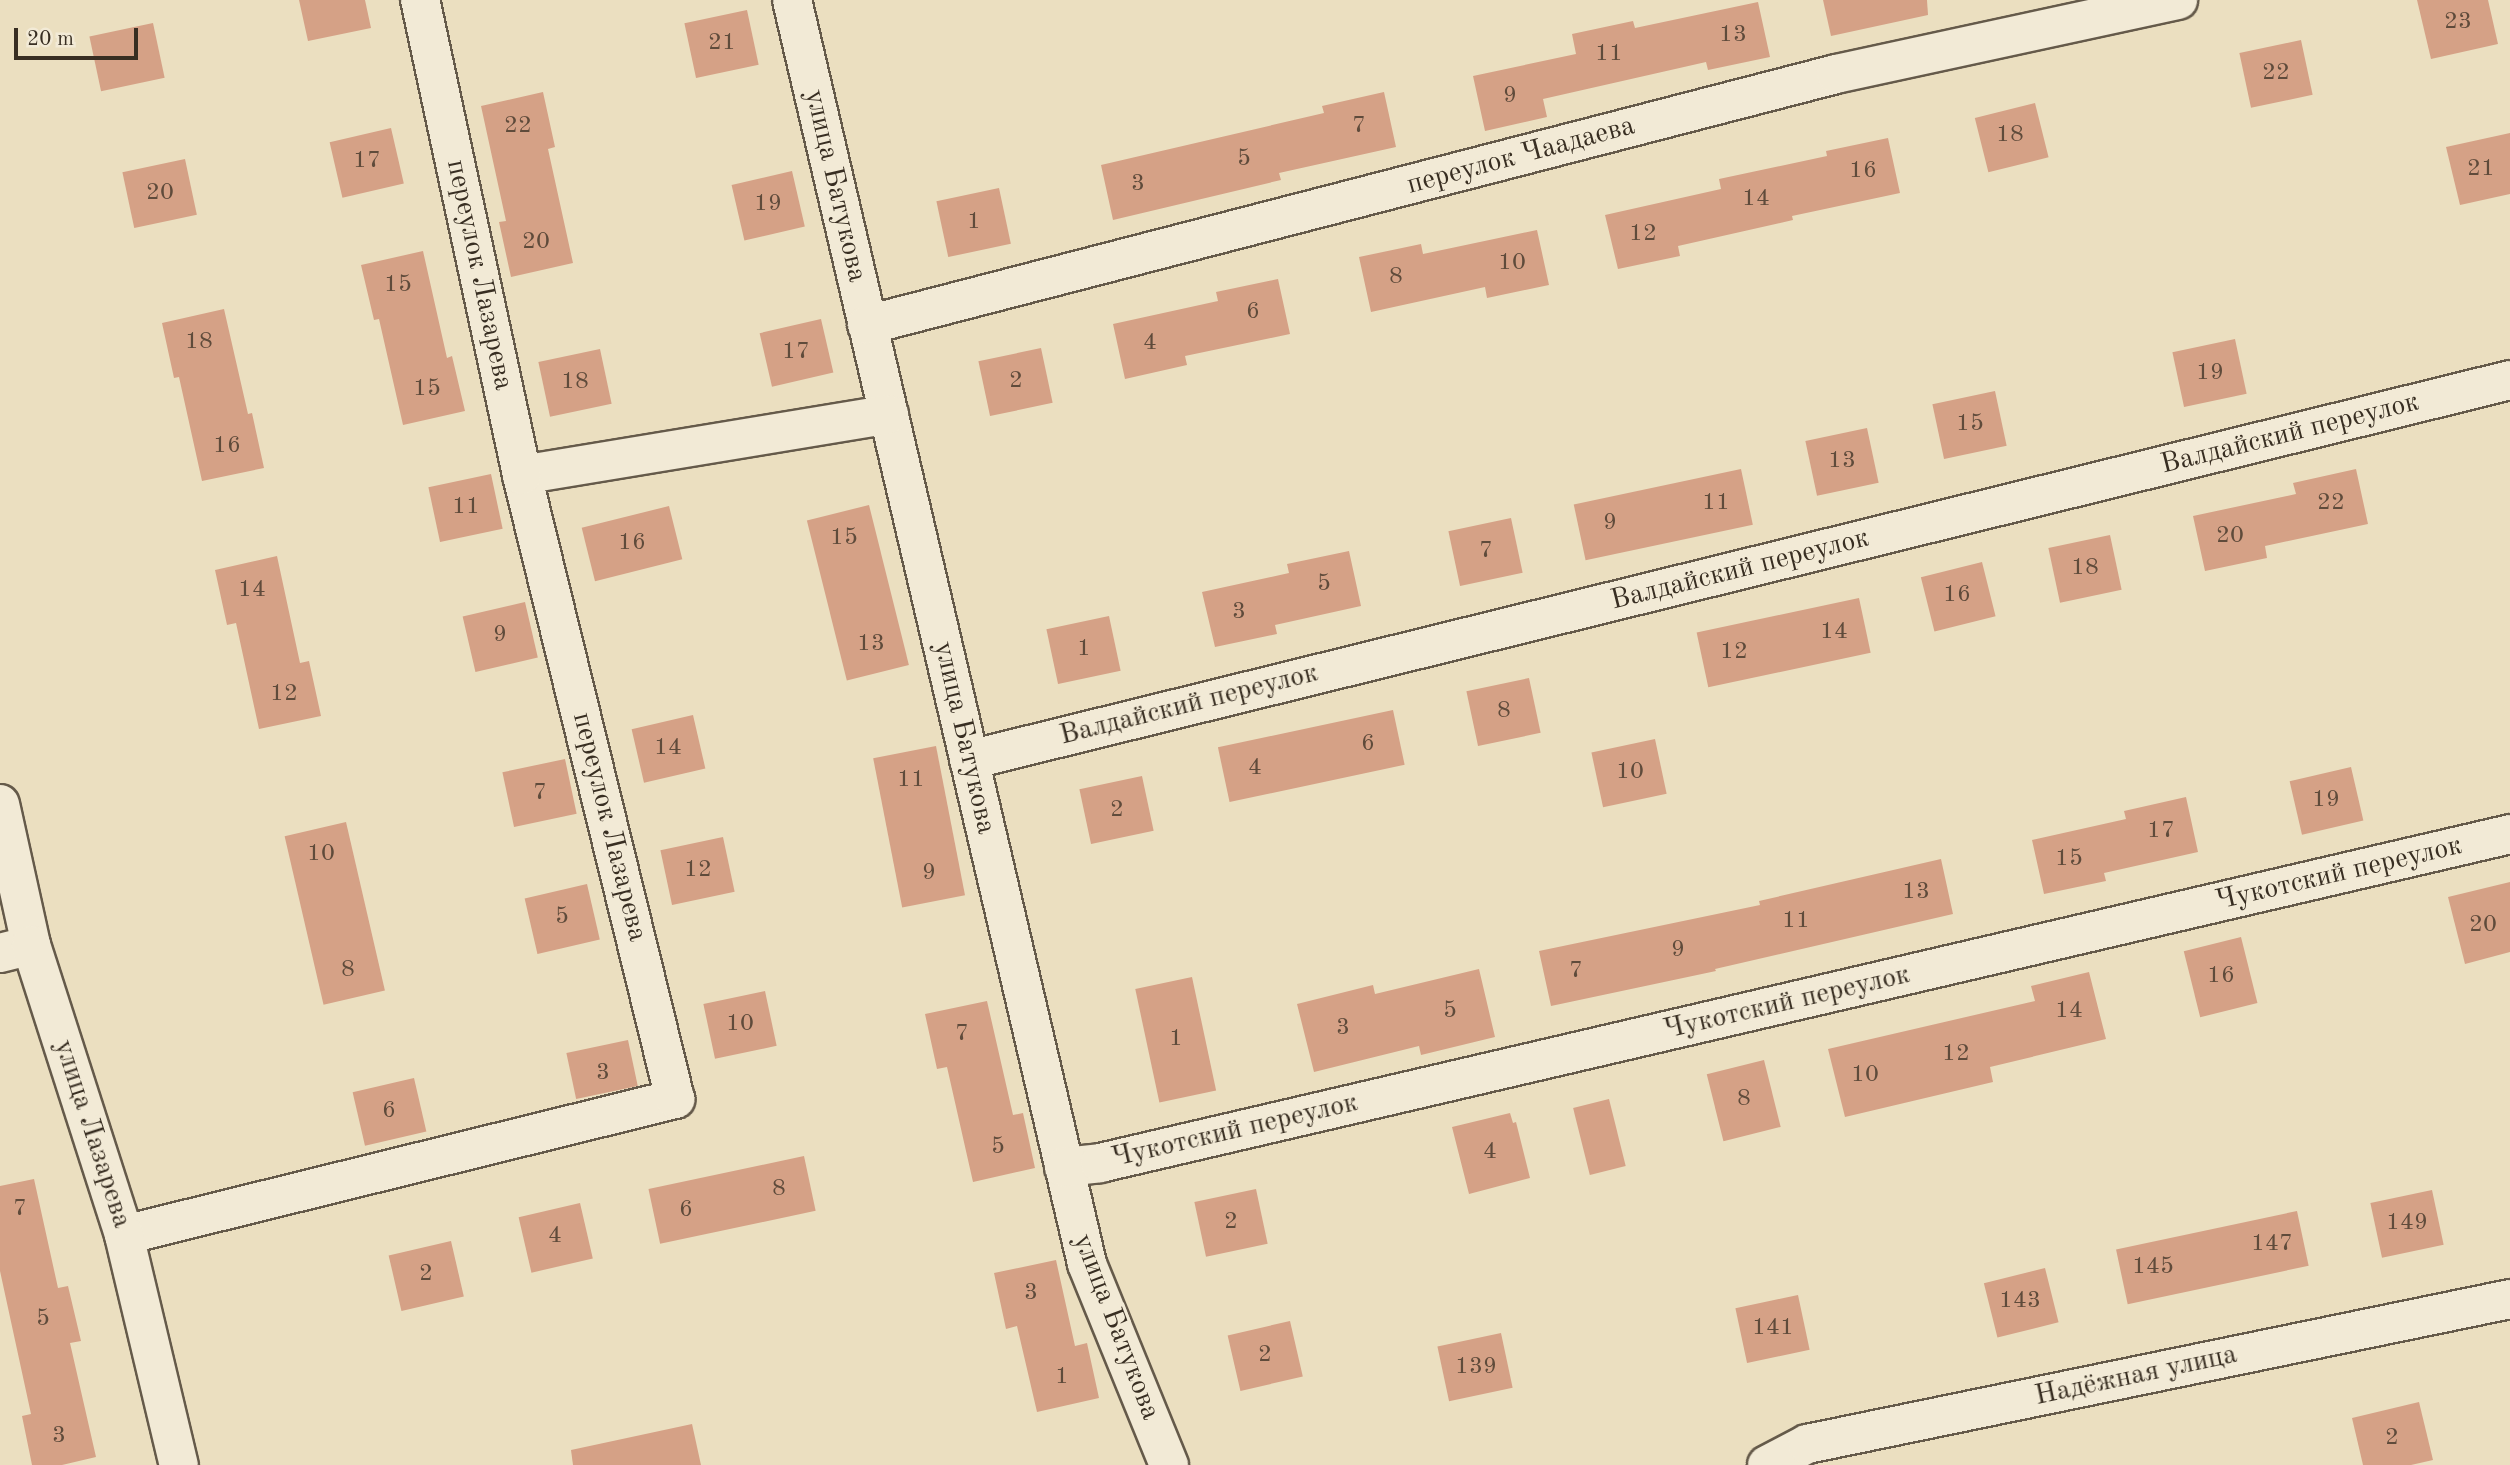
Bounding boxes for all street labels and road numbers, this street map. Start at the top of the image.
street label: улица Батукова [797,87,873,285]
street label: переулок Чаадаева [1403,109,1639,203]
street label: переулок Лазарева [438,157,520,393]
street label: Валдайский переулок [2157,386,2423,482]
street label: Валдайский переулок [1607,522,1873,618]
street label: улица Батукова [926,639,1002,837]
street label: Валдайский переулок [1056,657,1322,753]
street label: переулок Лазарева [564,709,654,945]
street label: Чукотский переулок [2213,829,2465,919]
street label: Чукотский переулок [1661,958,1913,1048]
street label: улица Лазарева [46,1036,138,1232]
street label: Чукотский переулок [1109,1086,1361,1176]
street label: улица Батукова [1065,1229,1167,1425]
street label: Надёжная улица [2032,1338,2240,1414]

